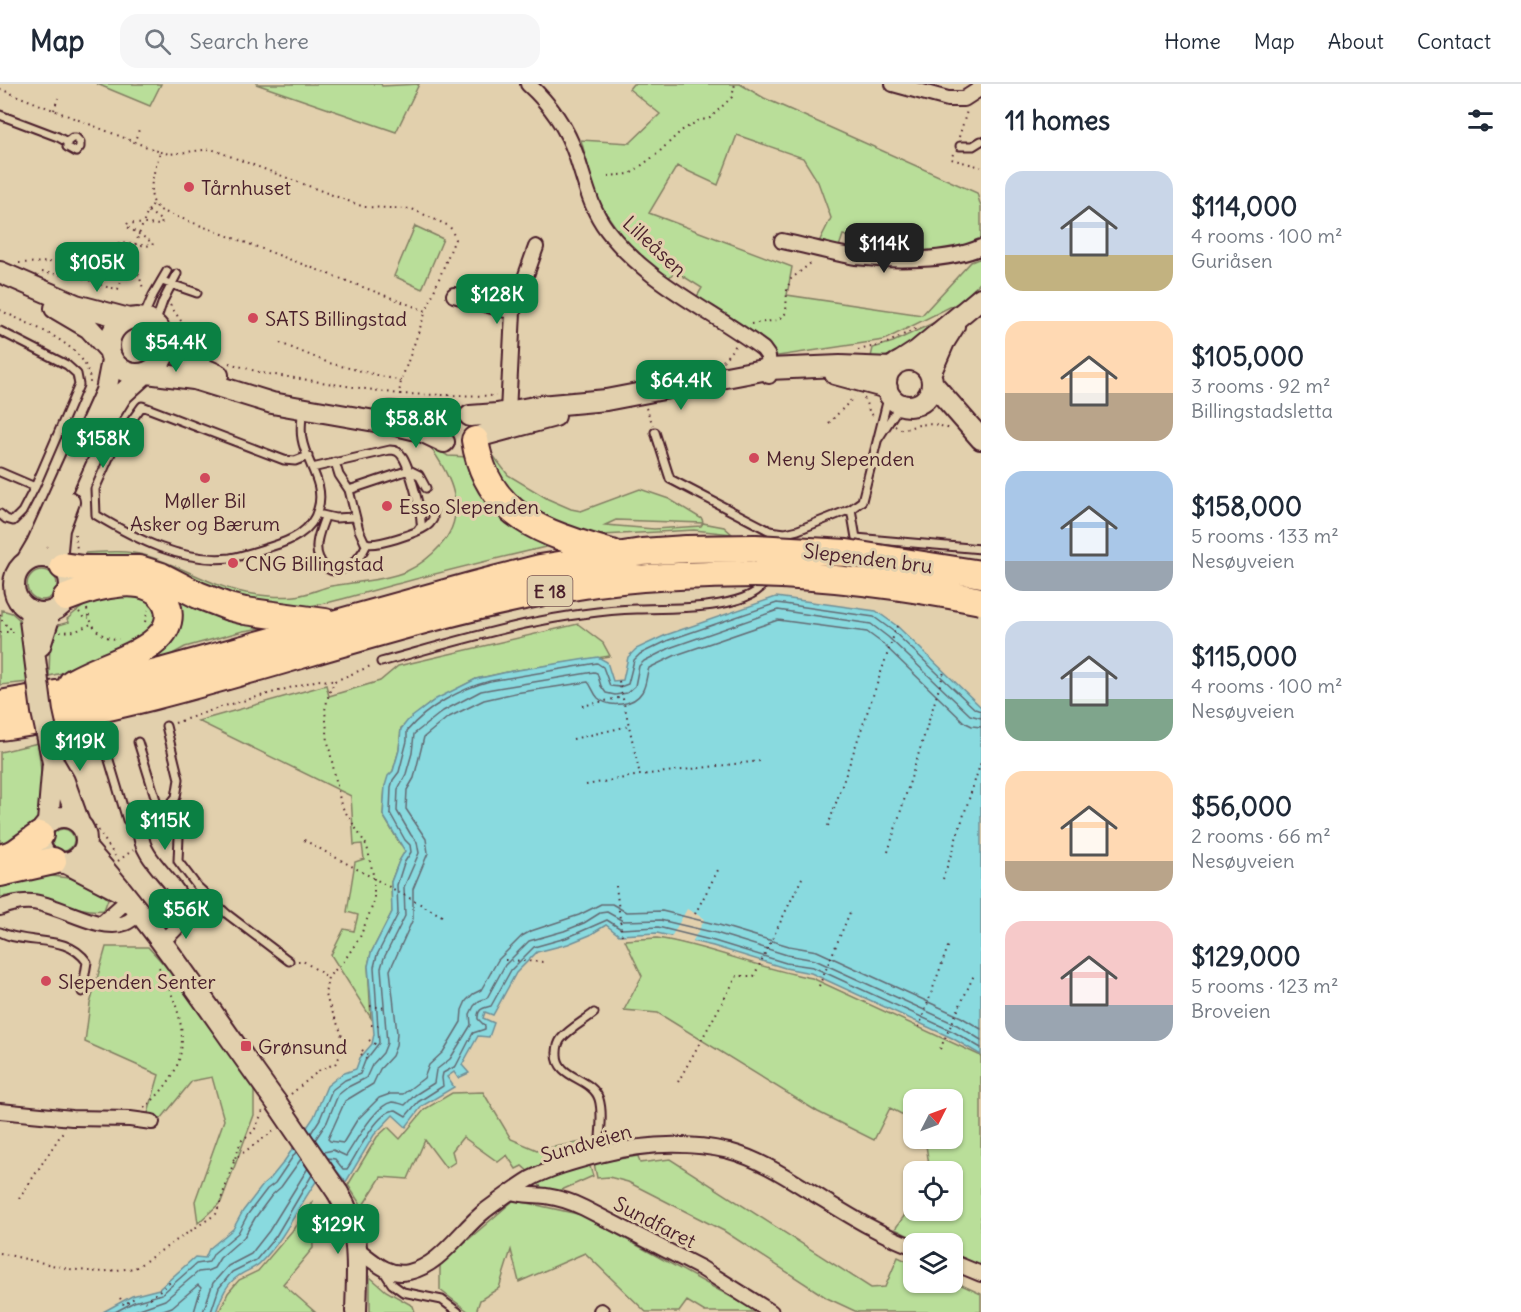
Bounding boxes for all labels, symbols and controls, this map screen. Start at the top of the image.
search box [120,14,540,68]
text: Map [30,23,84,59]
icon: search [141,25,174,58]
text: Search here [189,27,309,55]
text: Home [1164,28,1221,55]
text: Map [1254,28,1295,55]
text: About [1328,28,1384,55]
text: Contact [1417,28,1491,55]
text: 11 homes [1005,104,1110,137]
icon: filters [1464,104,1497,137]
place label: Tårnhuset [201,175,291,200]
marker: Tårnhuset [182,180,196,194]
text: $114,000 [1191,190,1297,223]
icon: home [1053,195,1125,267]
street label: Lilleåsen [618,210,692,282]
pin: $114K [842,223,926,274]
text: 4 rooms · 100 m² [1191,223,1342,248]
text: $114K [859,230,909,255]
pin: $105K [55,242,139,293]
text: Guriåsen [1191,248,1273,273]
text: $105K [69,249,125,274]
pin: $128K [455,274,539,325]
text: $128K [470,281,524,306]
place label: SATS Billingstad [265,306,407,331]
marker: SATS Billingstad [246,311,260,325]
pin: $54.4K [127,322,225,373]
text: $54.4K [145,329,207,354]
text: $105,000 [1191,340,1304,373]
icon: home [1053,345,1125,417]
pin: $64.4K [632,360,730,411]
text: $64.4K [650,367,712,392]
text: 3 rooms · 92 m² [1191,373,1330,398]
pin: $58.8K [367,398,465,449]
text: Billingstadsletta [1191,398,1333,423]
text: $58.8K [385,405,447,430]
pin: $158K [61,418,145,469]
text: $158K [76,425,130,450]
place label: Meny Slependen [766,446,915,471]
marker: Meny Slependen [747,451,761,465]
marker: Møller Bil Asker og Bærum [198,471,212,485]
place label: Møller Bil Asker og Bærum [130,488,280,536]
text: $158,000 [1191,490,1302,523]
place label: Esso Slependen [399,494,539,519]
icon: home [1053,495,1125,567]
marker: Esso Slependen [380,499,394,513]
text: 5 rooms · 133 m² [1191,523,1339,548]
street label: Slependen bru [802,538,934,578]
text: Nesøyveien [1191,548,1294,573]
place label: CNG Billingstad [245,551,384,576]
marker: CNG Billingstad [226,556,240,570]
road number: E 18 [528,576,572,606]
text: $115,000 [1191,640,1297,673]
icon: home [1053,645,1125,717]
text: 4 rooms · 100 m² [1191,673,1342,698]
text: Nesøyveien [1191,698,1294,723]
pin: $119K [38,721,122,772]
text: $119K [55,728,105,753]
text: $56,000 [1191,790,1292,823]
icon: home [1053,795,1125,867]
pin: $115K [123,800,207,851]
text: $115K [140,807,190,832]
text: 2 rooms · 66 m² [1191,823,1331,848]
text: Nesøyveien [1191,848,1294,873]
pin: $56K [150,889,222,940]
text: $56K [163,896,209,921]
text: $129,000 [1191,940,1301,973]
icon: home [1053,945,1125,1017]
place label: Slependen Senter [58,969,216,994]
text: 5 rooms · 123 m² [1191,973,1338,998]
marker: Slependen Senter [39,974,53,988]
text: Broveien [1191,998,1271,1023]
place label: Grønsund [258,1034,348,1059]
marker: Grønsund [239,1039,253,1053]
north arrow [903,1089,963,1149]
map controls [903,1089,963,1293]
street label: Sundveien [538,1118,634,1168]
button: locate [903,1161,963,1221]
street label: Sundfaret [610,1191,701,1253]
pin: $129K [296,1204,380,1255]
text: $129K [311,1211,365,1236]
button: layers [903,1233,963,1293]

